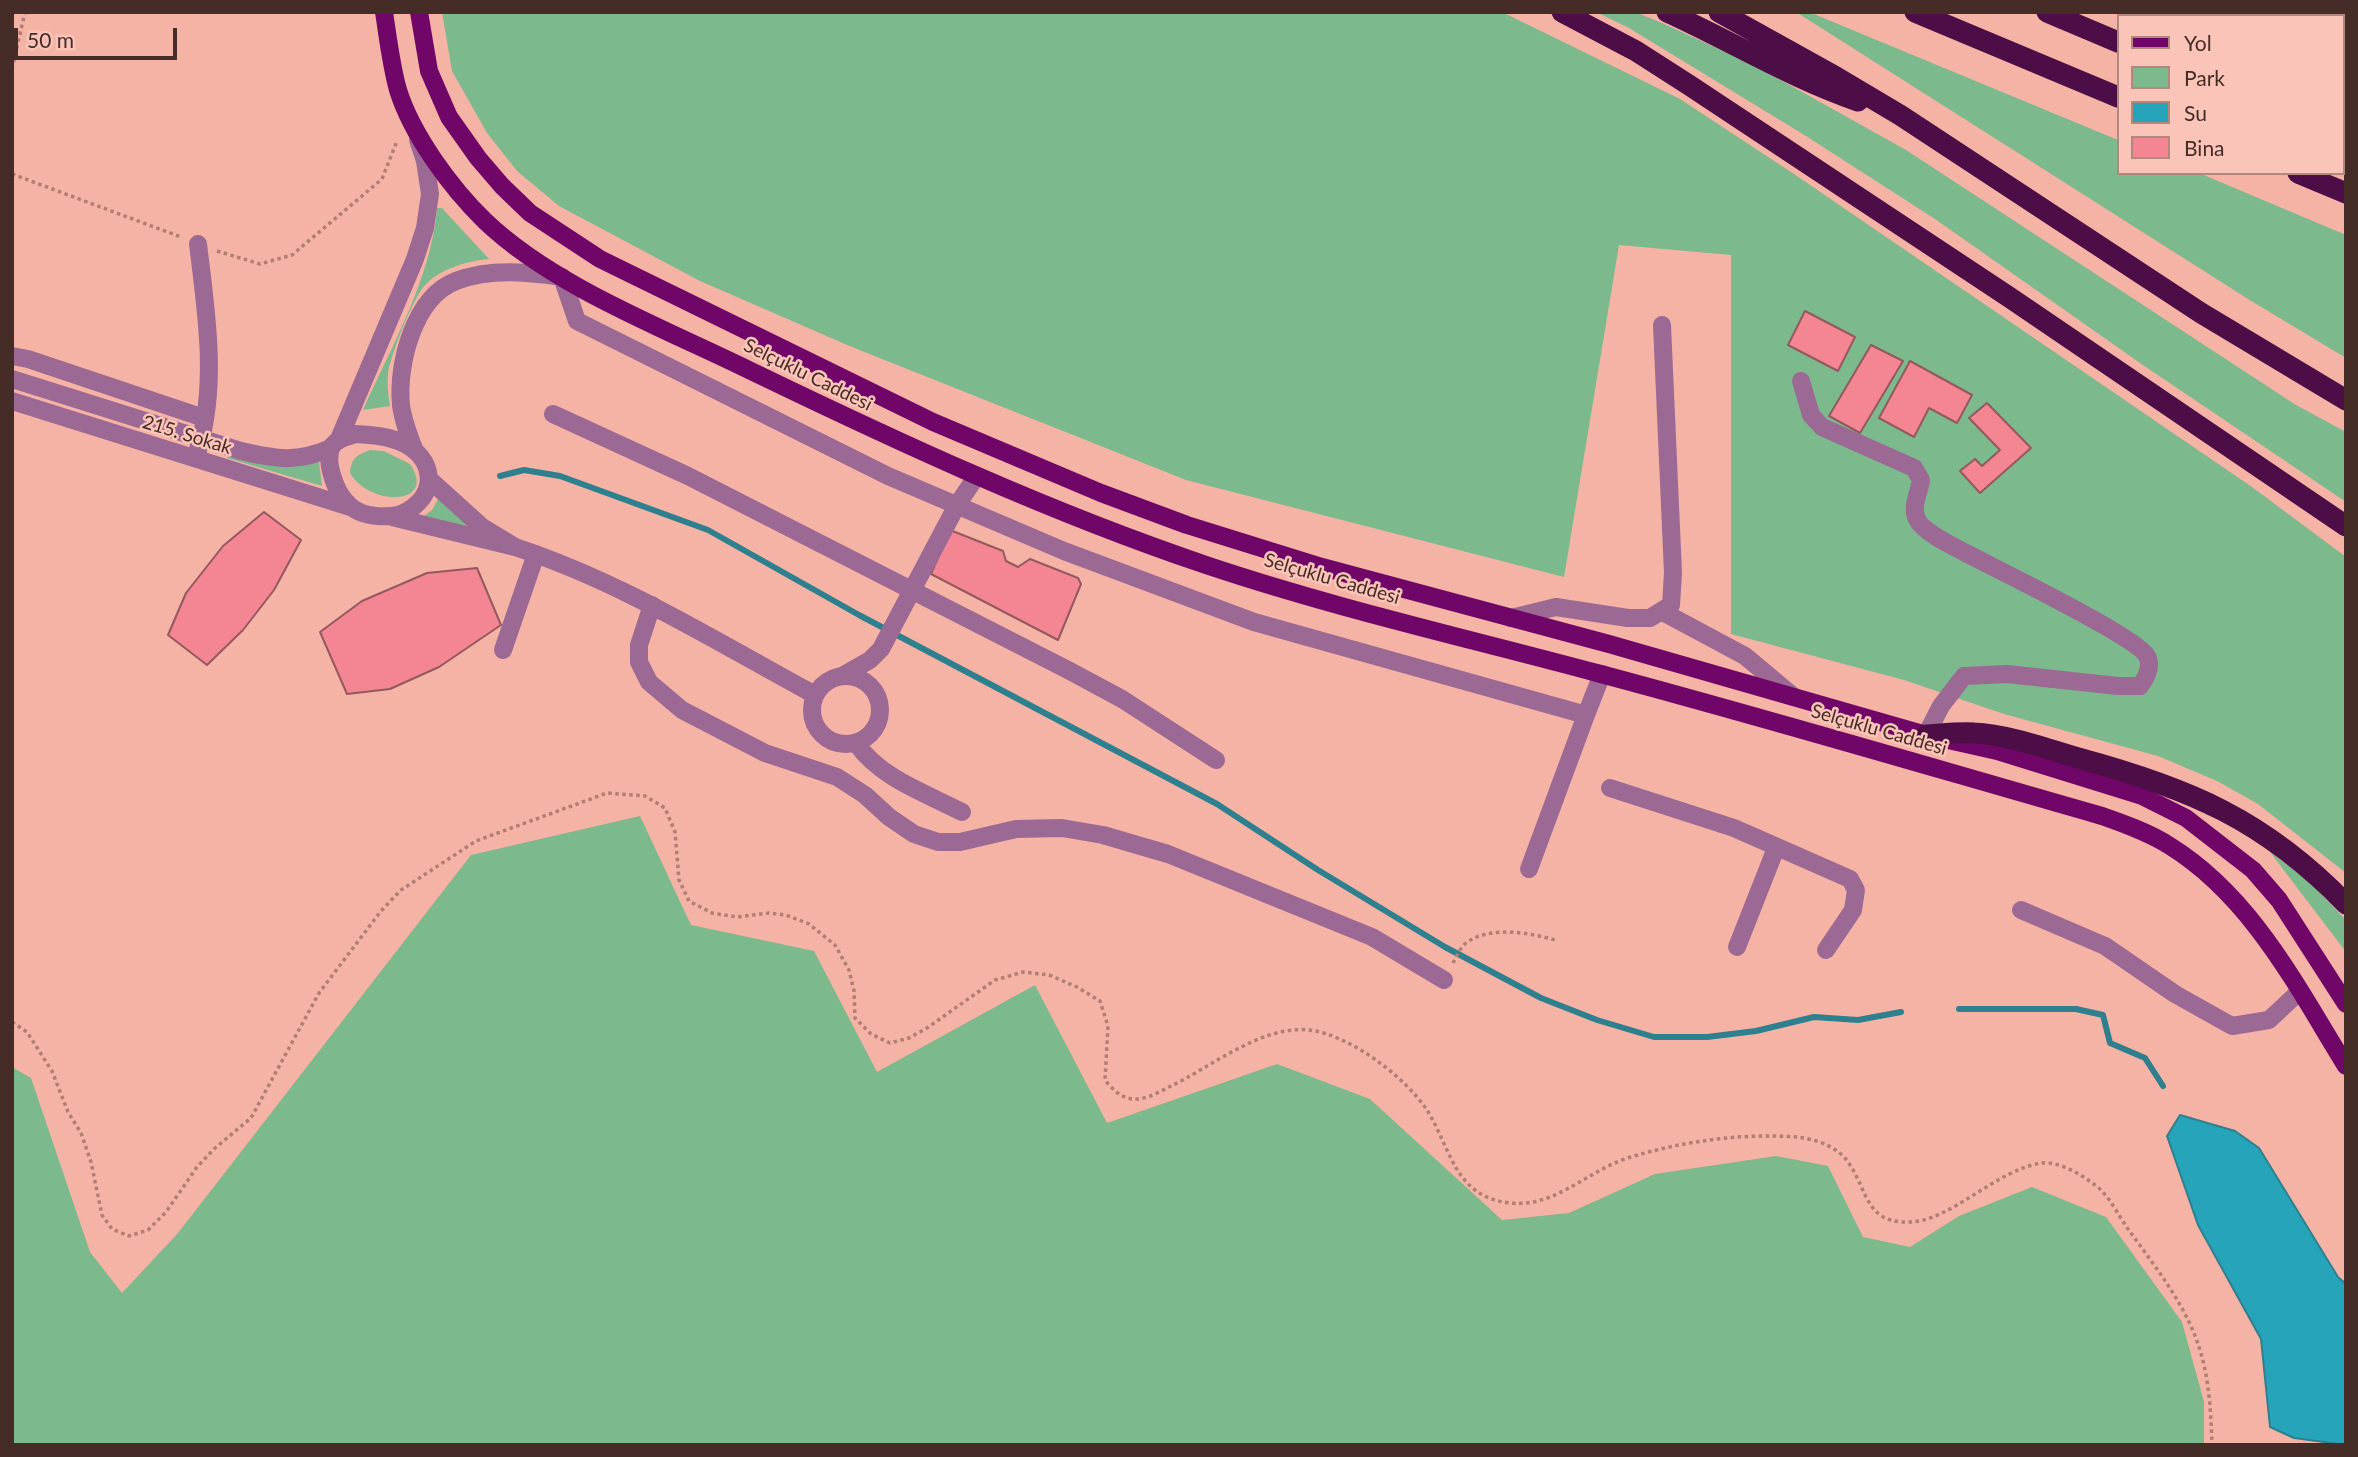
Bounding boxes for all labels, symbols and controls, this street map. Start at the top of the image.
scale bar [18,14,180,58]
legend [2116,14,2344,175]
text: 50 m [27,27,74,52]
text: Yol [2184,30,2212,55]
text: Park [2184,65,2225,90]
text: Su [2184,100,2207,125]
text: Bina [2184,135,2225,160]
street label: Selçuklu Caddesi [740,334,876,416]
street label: 215. Sokak [140,411,234,459]
street label: Selçuklu Caddesi [1261,549,1403,609]
street label: Selçuklu Caddesi [1808,700,1950,760]

